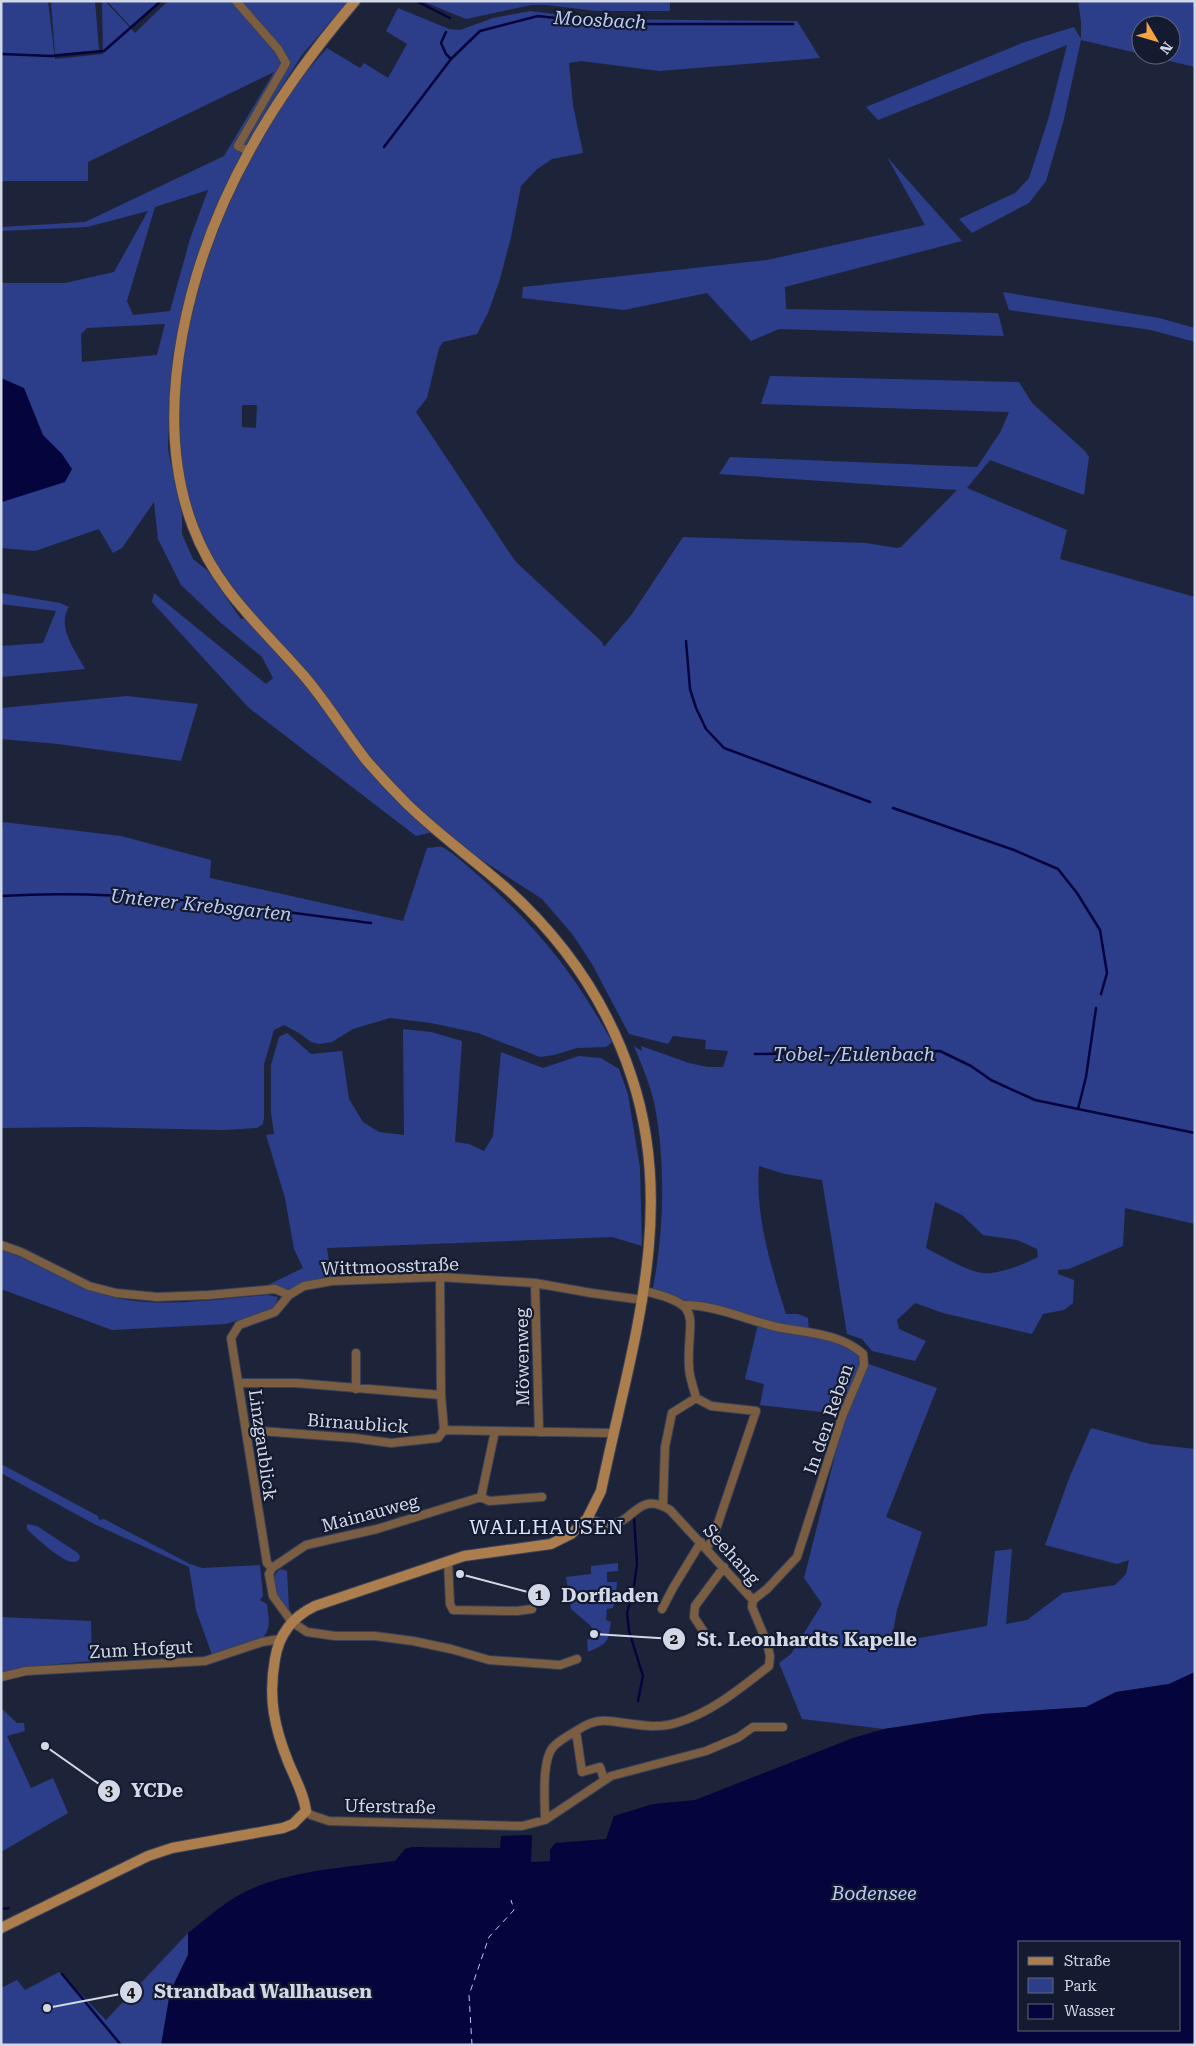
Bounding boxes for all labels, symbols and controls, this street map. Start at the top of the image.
water label: Moosbach [552,6,647,34]
north arrow [1131,15,1181,65]
text: N [1156,39,1176,57]
water label: Unterer Krebsgarten [109,884,293,926]
water label: Tobel-/Eulenbach [773,1043,935,1066]
street label: Wittmoosstraße [321,1253,459,1279]
street label: Möwenweg [511,1307,533,1406]
street label: In den Reben [799,1361,857,1477]
street label: Linzgaublick [245,1388,281,1502]
street label: Birnaublick [306,1409,410,1437]
street label: Mainauweg [319,1490,422,1536]
district label: WALLHAUSEN [469,1515,625,1539]
street label: Seehang [699,1519,765,1589]
callout: Dorfladen [526,1578,668,1612]
text: Dorfladen [561,1584,659,1607]
text: 1 [535,1586,544,1604]
callout: St. Leonhardts Kapelle [662,1622,927,1656]
text: St. Leonhardts Kapelle [697,1628,917,1651]
text: 2 [670,1630,678,1648]
street label: Zum Hofgut [89,1636,194,1662]
callout: YCDe [96,1774,194,1808]
text: YCDe [131,1779,183,1802]
text: 3 [105,1782,114,1800]
street label: Uferstraße [344,1795,436,1817]
water label: Bodensee [830,1882,917,1905]
legend [1018,1941,1181,2031]
text: Straße [1064,1952,1111,1970]
callout: Strandbad Wallhausen [119,1975,382,2009]
text: Park [1064,1977,1098,1995]
text: Strandbad Wallhausen [154,1980,372,2003]
text: 4 [127,1983,136,2001]
text: Wasser [1064,2002,1115,2020]

